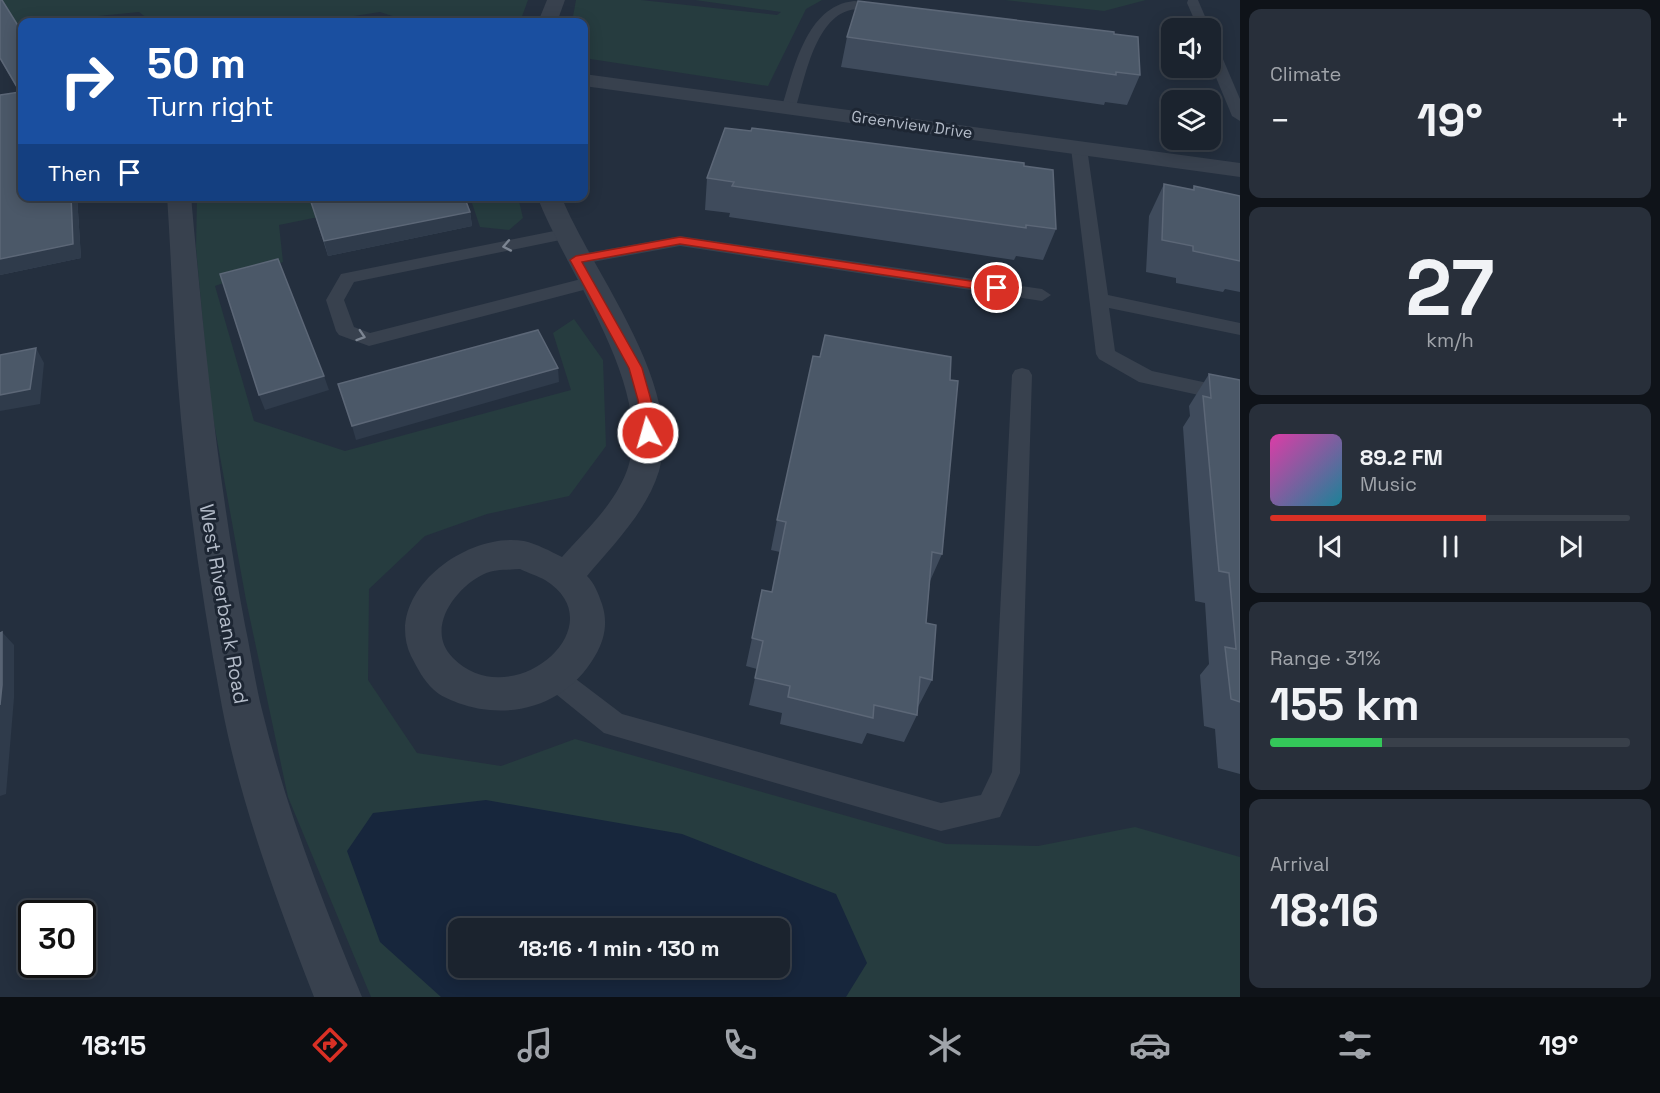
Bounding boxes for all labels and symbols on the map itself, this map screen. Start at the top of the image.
street label: Greenview Drive [850,106,974,143]
one-way arrow [502,239,512,252]
pin [971,262,1022,313]
one-way arrow [356,329,366,341]
position arrow [616,401,680,465]
street label: West Riverbank Road [194,502,254,706]
speed limit sign: 30 [18,900,96,978]

